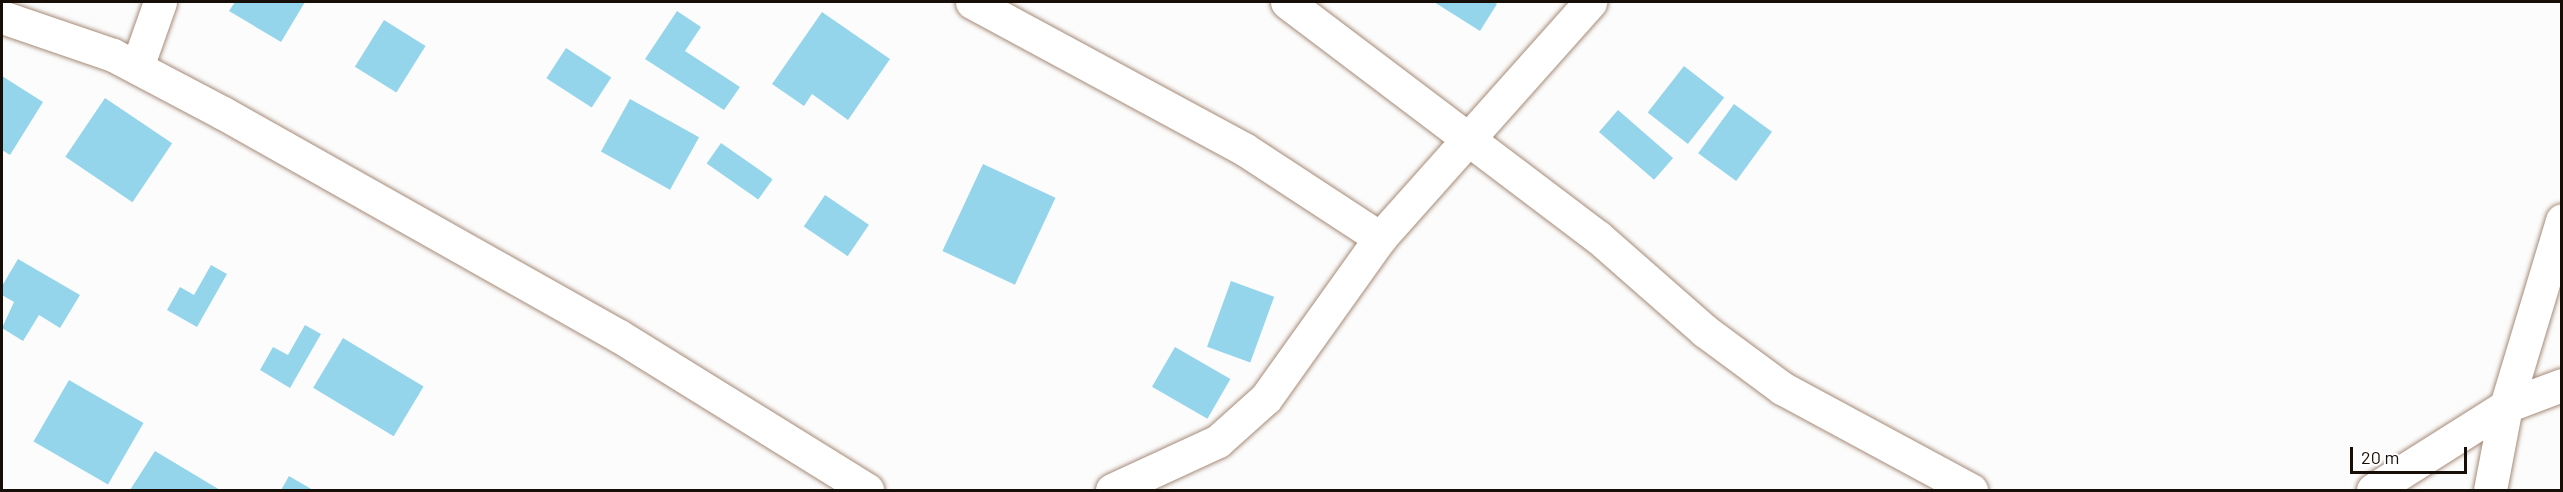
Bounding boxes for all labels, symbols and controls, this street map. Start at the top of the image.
scale bar [2353,435,2470,473]
text: 20 m [2361,446,2399,468]

